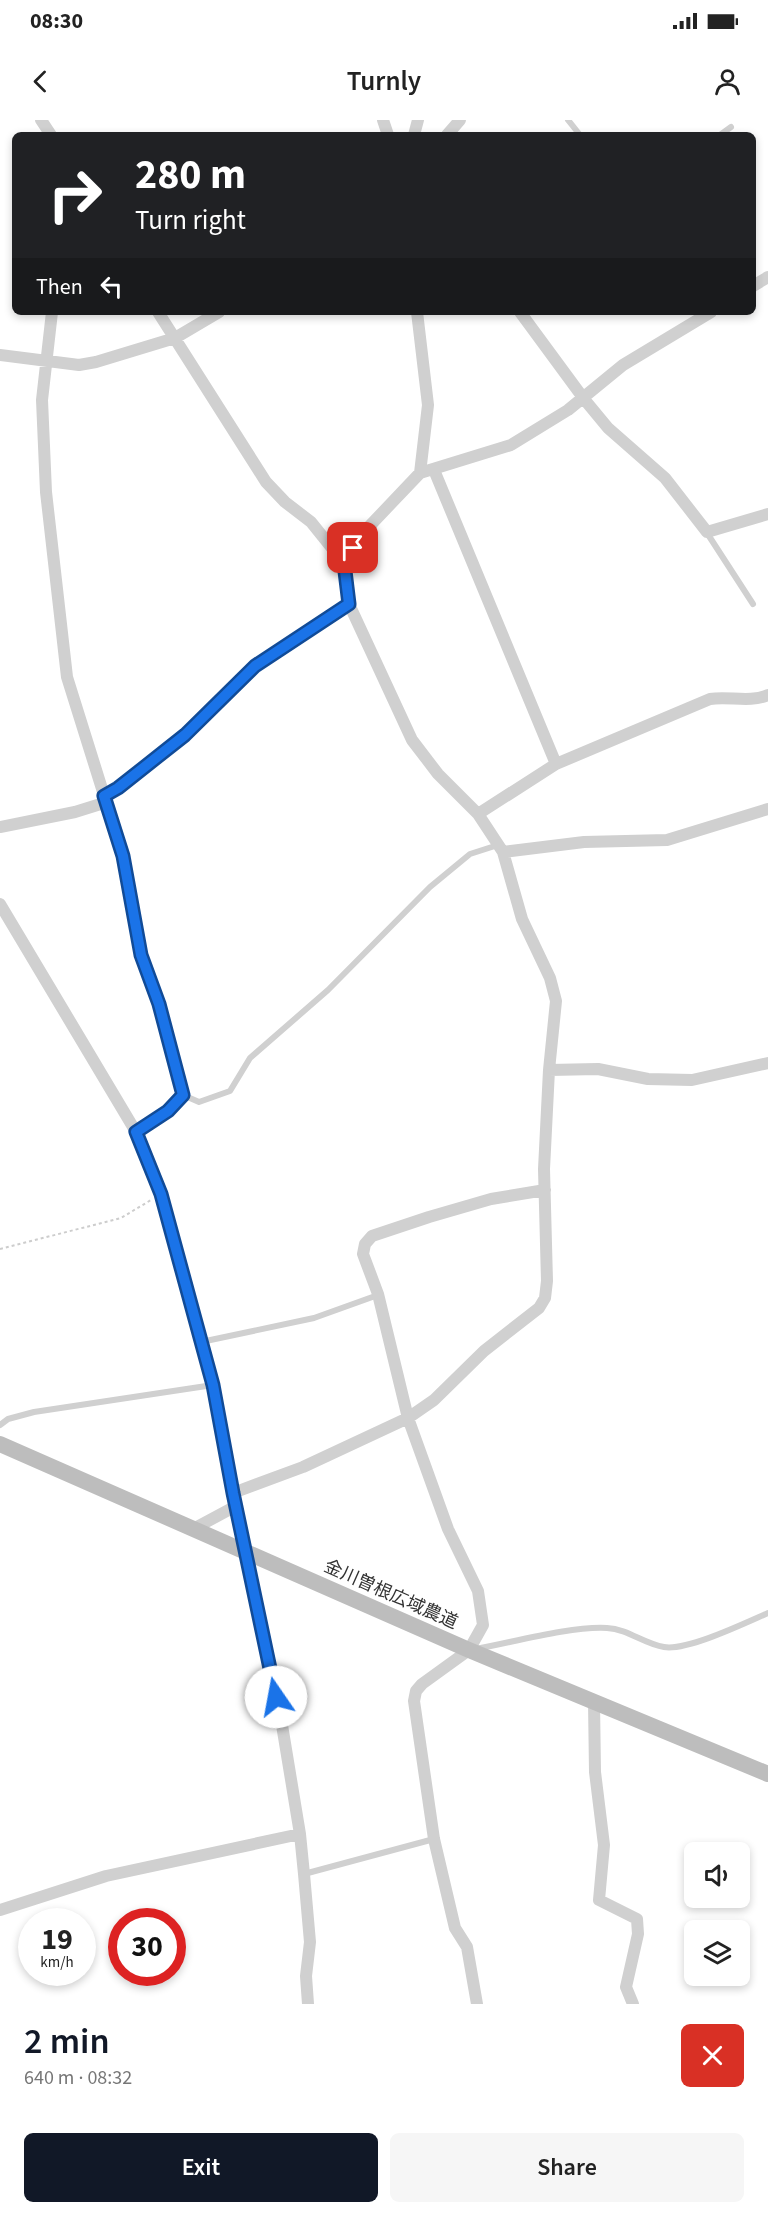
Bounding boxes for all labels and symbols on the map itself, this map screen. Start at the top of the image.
pin [327,522,378,573]
street label: 金川曽根広域農道 [320,1554,462,1635]
position arrow [244,1665,308,1729]
speed limit sign: 30 [108,1908,186,1986]

